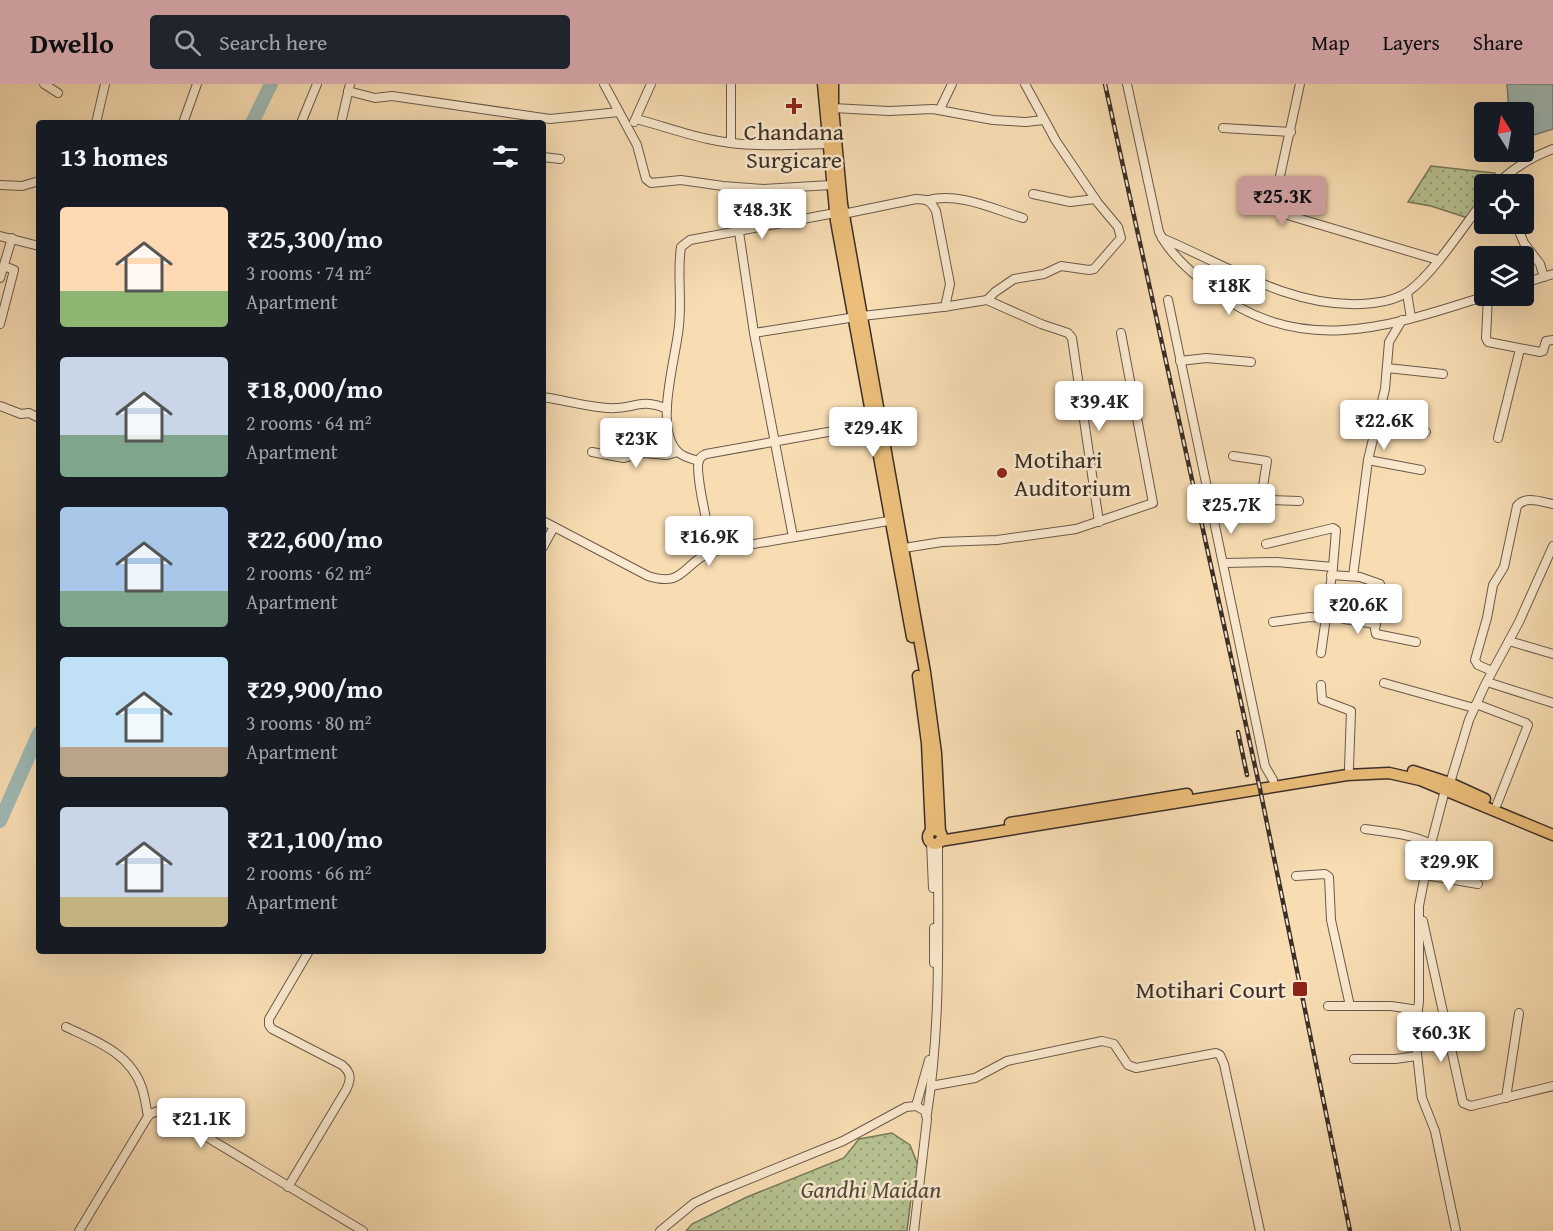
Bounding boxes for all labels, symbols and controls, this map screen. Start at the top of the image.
search box [150,15,570,69]
text: Dwello [30,22,114,63]
icon: search [171,26,204,59]
text: Search here [219,26,327,58]
text: Map [1311,27,1350,58]
text: Layers [1383,27,1440,58]
text: Share [1473,27,1523,58]
marker: Chandana Surgicare [785,97,803,115]
north arrow [1474,102,1534,162]
map controls [1474,102,1534,306]
place label: Chandana Surgicare [744,114,845,177]
text: 13 homes [60,137,168,176]
icon: filters [489,140,522,173]
button: locate [1474,174,1534,234]
pin: ₹25.3K [1233,176,1331,227]
text: ₹25.3K [1252,181,1312,210]
pin: ₹48.3K [713,189,811,240]
text: ₹48.3K [732,194,792,223]
text: ₹25,300/mo [246,219,383,258]
icon: home [108,231,180,303]
button: layers [1474,246,1534,306]
text: 3 rooms · 74 m² [246,258,372,287]
pin: ₹18K [1193,265,1265,316]
text: ₹18K [1207,270,1251,299]
text: Apartment [246,287,338,316]
text: ₹18,000/mo [246,369,383,408]
icon: home [108,381,180,453]
pin: ₹39.4K [1050,381,1148,432]
text: ₹39.4K [1069,386,1129,415]
pin: ₹22.6K [1335,400,1433,451]
text: ₹22.6K [1354,405,1414,434]
pin: ₹29.4K [824,407,922,458]
text: 2 rooms · 64 m² [246,408,372,437]
text: ₹29.4K [843,412,903,441]
pin: ₹23K [600,418,672,469]
text: ₹23K [614,423,658,452]
text: Apartment [246,437,338,466]
place label: Motihari Auditorium [1014,442,1131,505]
marker: Motihari Auditorium [995,466,1009,480]
pin: ₹25.7K [1182,484,1280,535]
text: ₹25.7K [1201,489,1261,518]
pin: ₹16.9K [660,516,758,567]
text: ₹22,600/mo [246,519,383,558]
text: ₹16.9K [679,521,739,550]
icon: home [108,531,180,603]
text: 2 rooms · 62 m² [246,558,372,587]
pin: ₹20.6K [1309,584,1407,635]
text: Apartment [246,587,338,616]
text: ₹20.6K [1328,589,1388,618]
text: ₹29,900/mo [246,669,383,708]
icon: home [108,681,180,753]
text: 3 rooms · 80 m² [246,708,372,737]
text: Apartment [246,737,338,766]
text: ₹21,100/mo [246,819,383,858]
icon: home [108,831,180,903]
pin: ₹29.9K [1400,841,1498,892]
text: ₹29.9K [1419,846,1479,875]
text: 2 rooms · 66 m² [246,858,372,887]
text: Apartment [246,887,338,916]
place label: Motihari Court [1135,972,1287,1007]
marker: Motihari Court [1291,980,1309,998]
pin: ₹60.3K [1392,1012,1490,1063]
text: ₹60.3K [1411,1017,1471,1046]
pin: ₹21.1K [152,1098,250,1149]
text: ₹21.1K [171,1103,231,1132]
park label: Gandhi Maidan [801,1172,941,1207]

